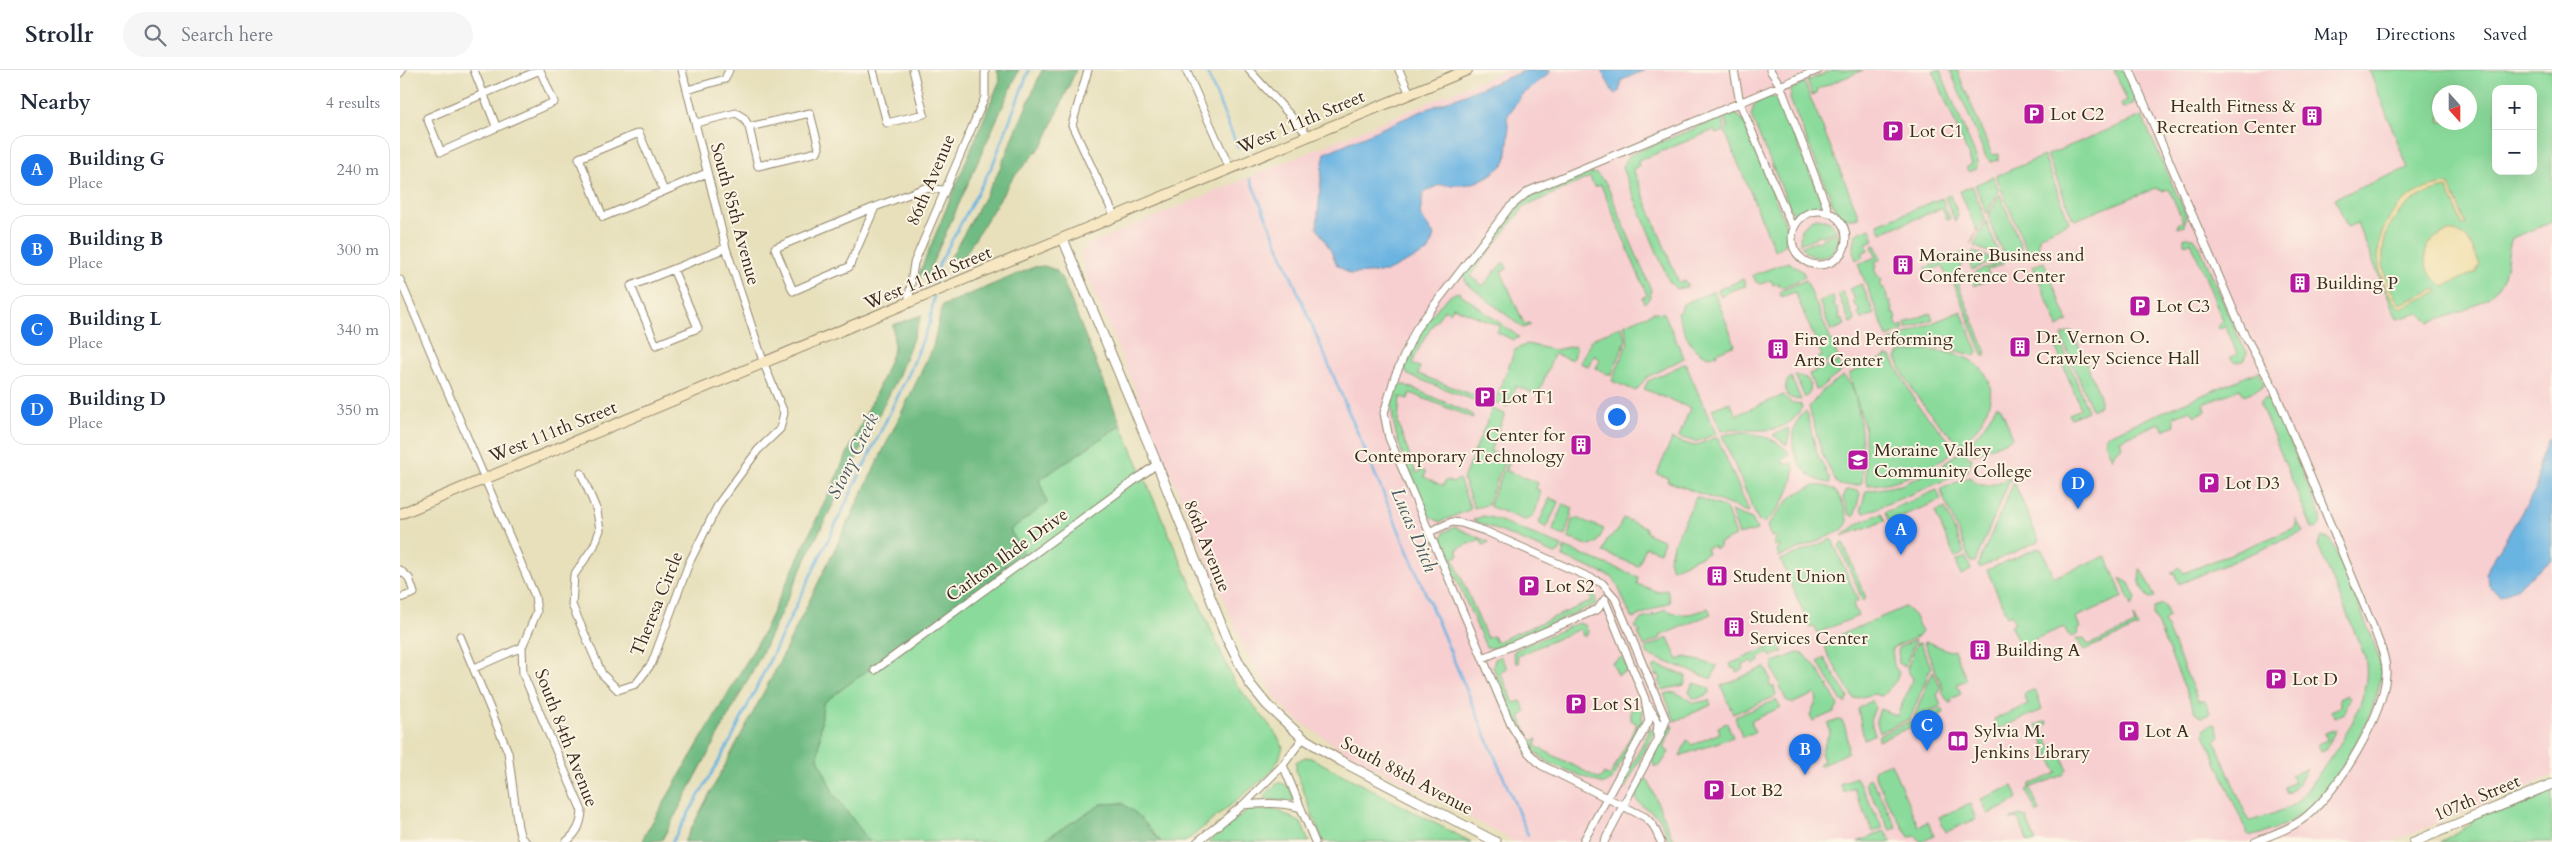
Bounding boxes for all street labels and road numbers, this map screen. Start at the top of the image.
street label: West 111th Street [1233,84,1369,160]
street label: 86th Avenue [901,130,961,230]
street label: South 85th Avenue [704,140,766,288]
street label: West 111th Street [860,240,996,316]
street label: West 111th Street [484,395,621,469]
street label: 86th Avenue [1177,496,1237,596]
street label: Carlton Ihde Drive [941,502,1073,608]
street label: Theresa Circle [625,548,689,660]
street label: South 84th Avenue [528,665,604,811]
street label: South 88th Avenue [1337,731,1477,821]
street label: 107th Street [2430,769,2524,827]

